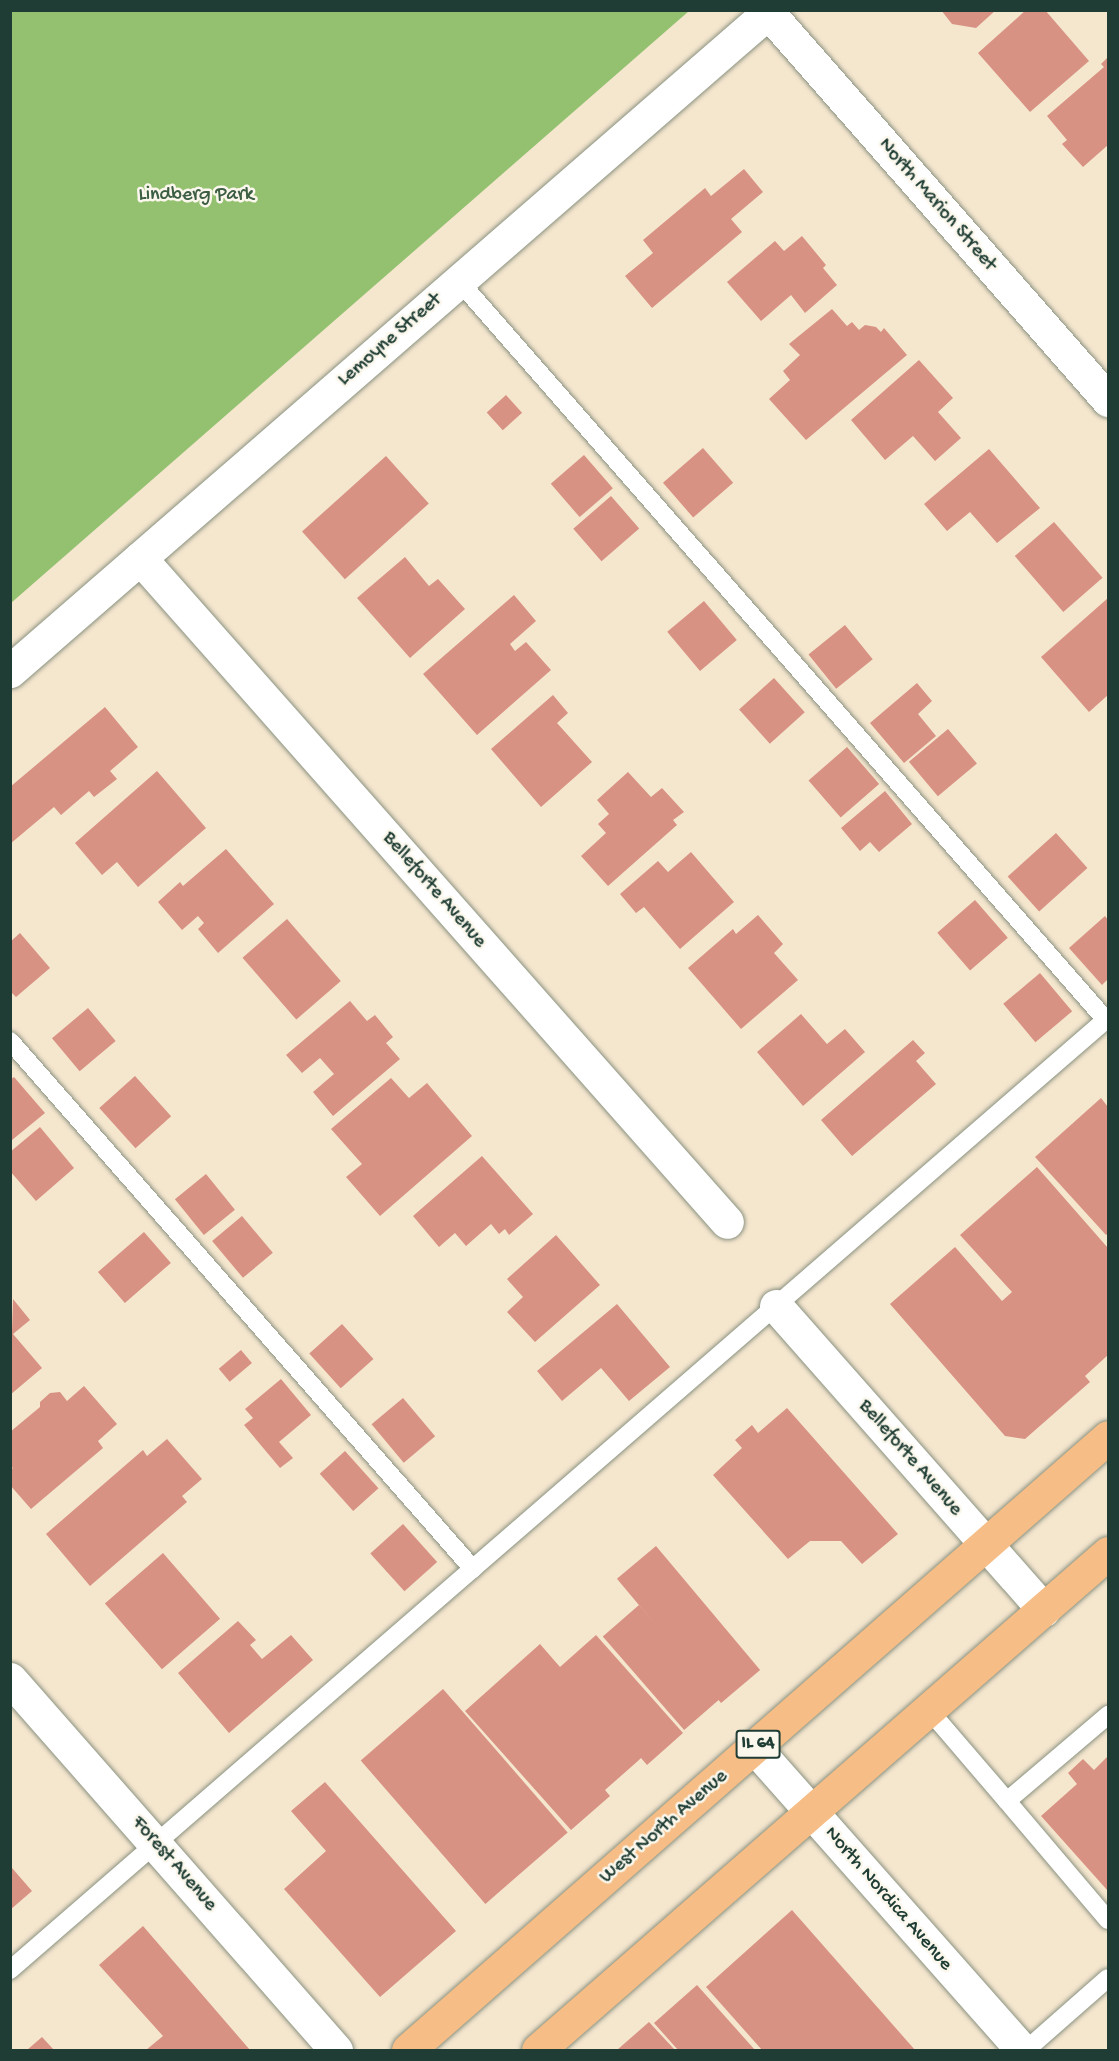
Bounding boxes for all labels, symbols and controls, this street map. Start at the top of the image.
street label: North Marion Street [873,134,1001,276]
park label: Lindberg Park [138,183,254,207]
street label: Lemoyne Street [333,288,447,392]
street label: Belleforte Avenue [377,827,491,953]
street label: Belleforte Avenue [853,1395,967,1521]
road number: IL 64 [736,1729,780,1759]
street label: West North Avenue [595,1765,733,1889]
street label: Forest Avenue [126,1811,222,1917]
street label: North Nordica Avenue [819,1822,957,1976]

